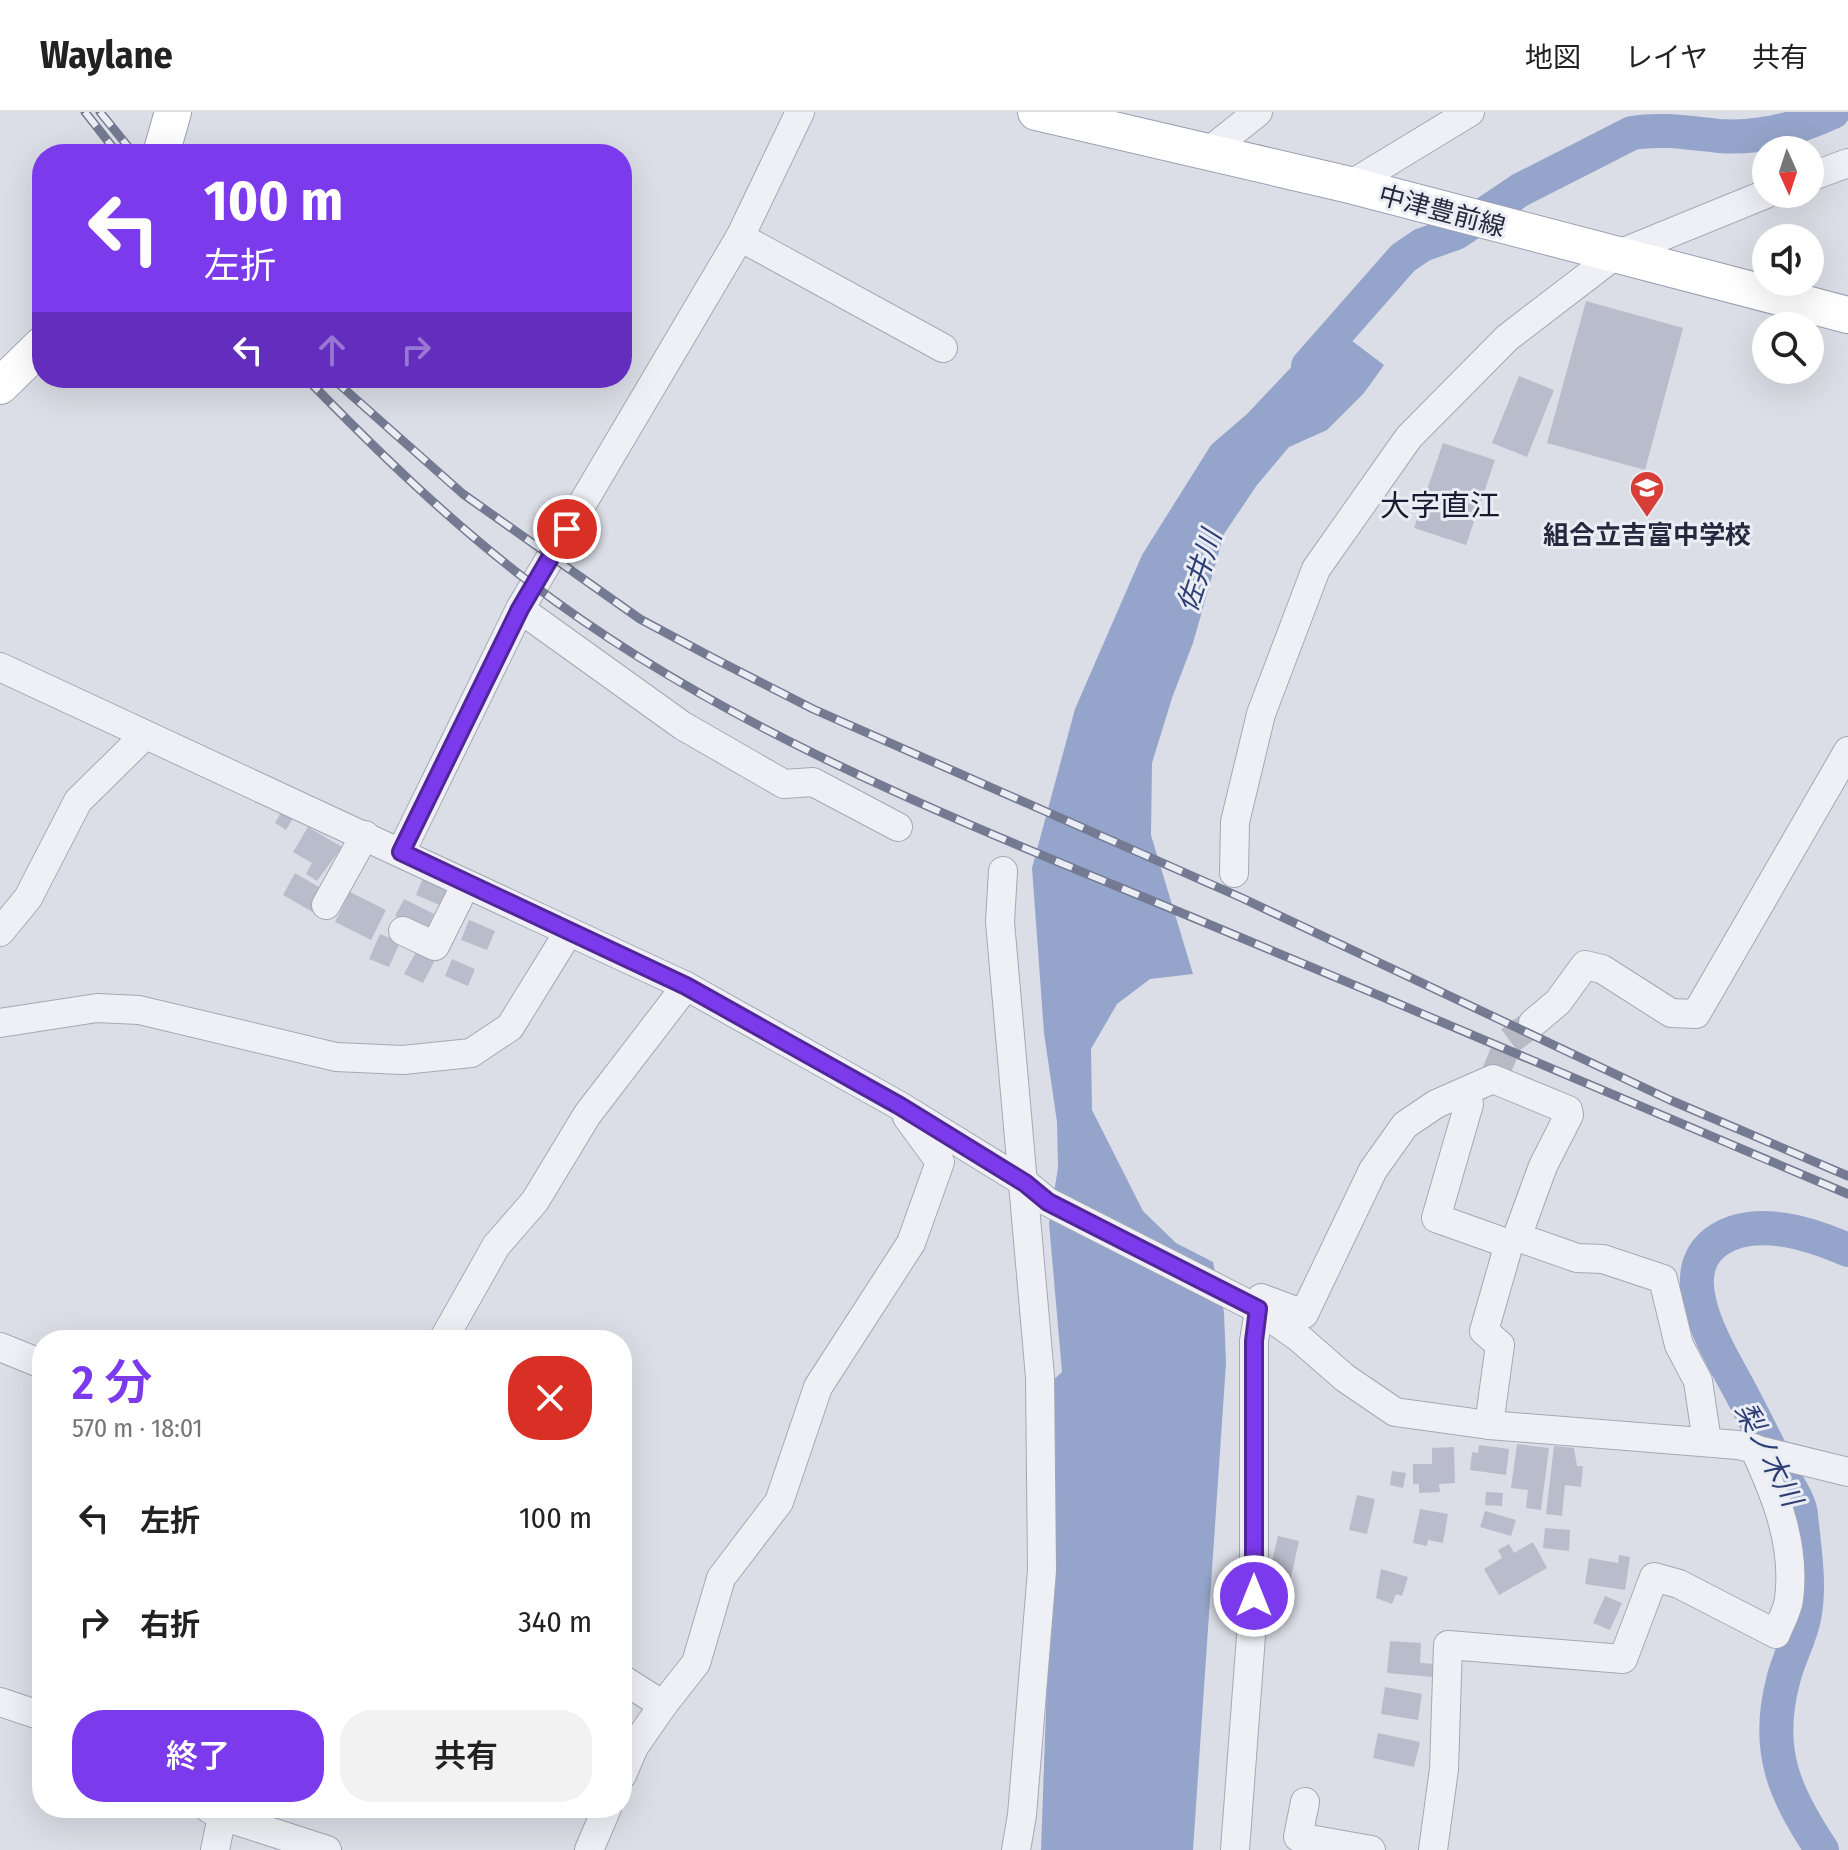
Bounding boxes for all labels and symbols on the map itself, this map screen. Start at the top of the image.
north arrow [1752,136,1824,208]
street label: 中津豊前線 [1375,180,1509,243]
school or university icon: 組合立吉富中学校 [1628,469,1666,519]
district label: 大字直江 [1380,488,1500,524]
pin [533,495,601,563]
place label: 組合立吉富中学校 [1543,520,1751,551]
water label: 佐井川 [1171,523,1229,616]
water label: 梨ノ木川 [1728,1397,1810,1514]
position arrow [1212,1554,1296,1638]

